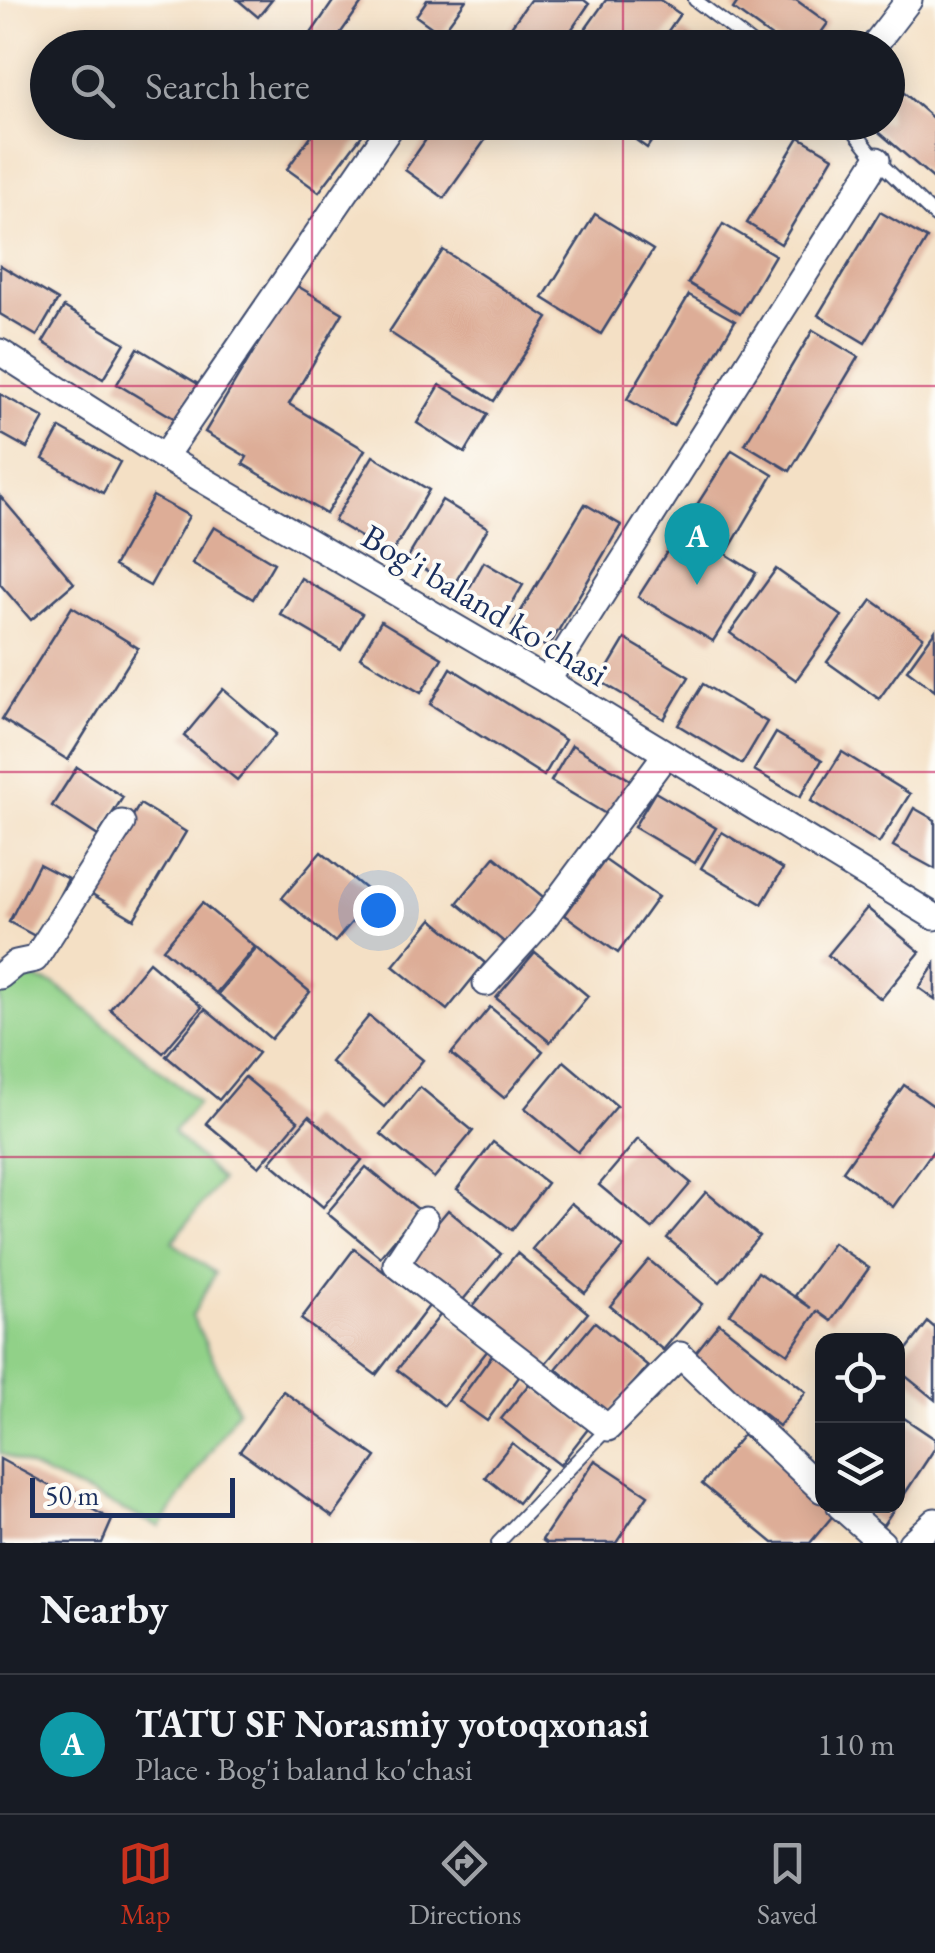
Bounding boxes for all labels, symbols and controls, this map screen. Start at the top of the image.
search box [30,30,905,140]
icon: search [65,58,120,113]
text: Search here [145,61,310,110]
pin: A [664,502,730,585]
street label: Bog'i baland ko'chasi [354,513,617,696]
your location [353,885,404,936]
map controls [815,1333,905,1513]
button: locate [815,1333,905,1423]
button: layers [815,1423,905,1513]
scale bar [30,1473,235,1518]
text: 50 m [45,1477,99,1513]
text: Nearby [40,1581,169,1636]
text: TATU SF Norasmiy yotoqxonasi [135,1699,649,1748]
text: A [61,1723,84,1765]
text: 110 m [818,1723,895,1765]
text: Place · Bog'i baland ko'chasi [135,1748,473,1790]
tab: Map [118,1836,173,1932]
tab: Directions [409,1836,521,1932]
tab: Saved [757,1836,817,1932]

